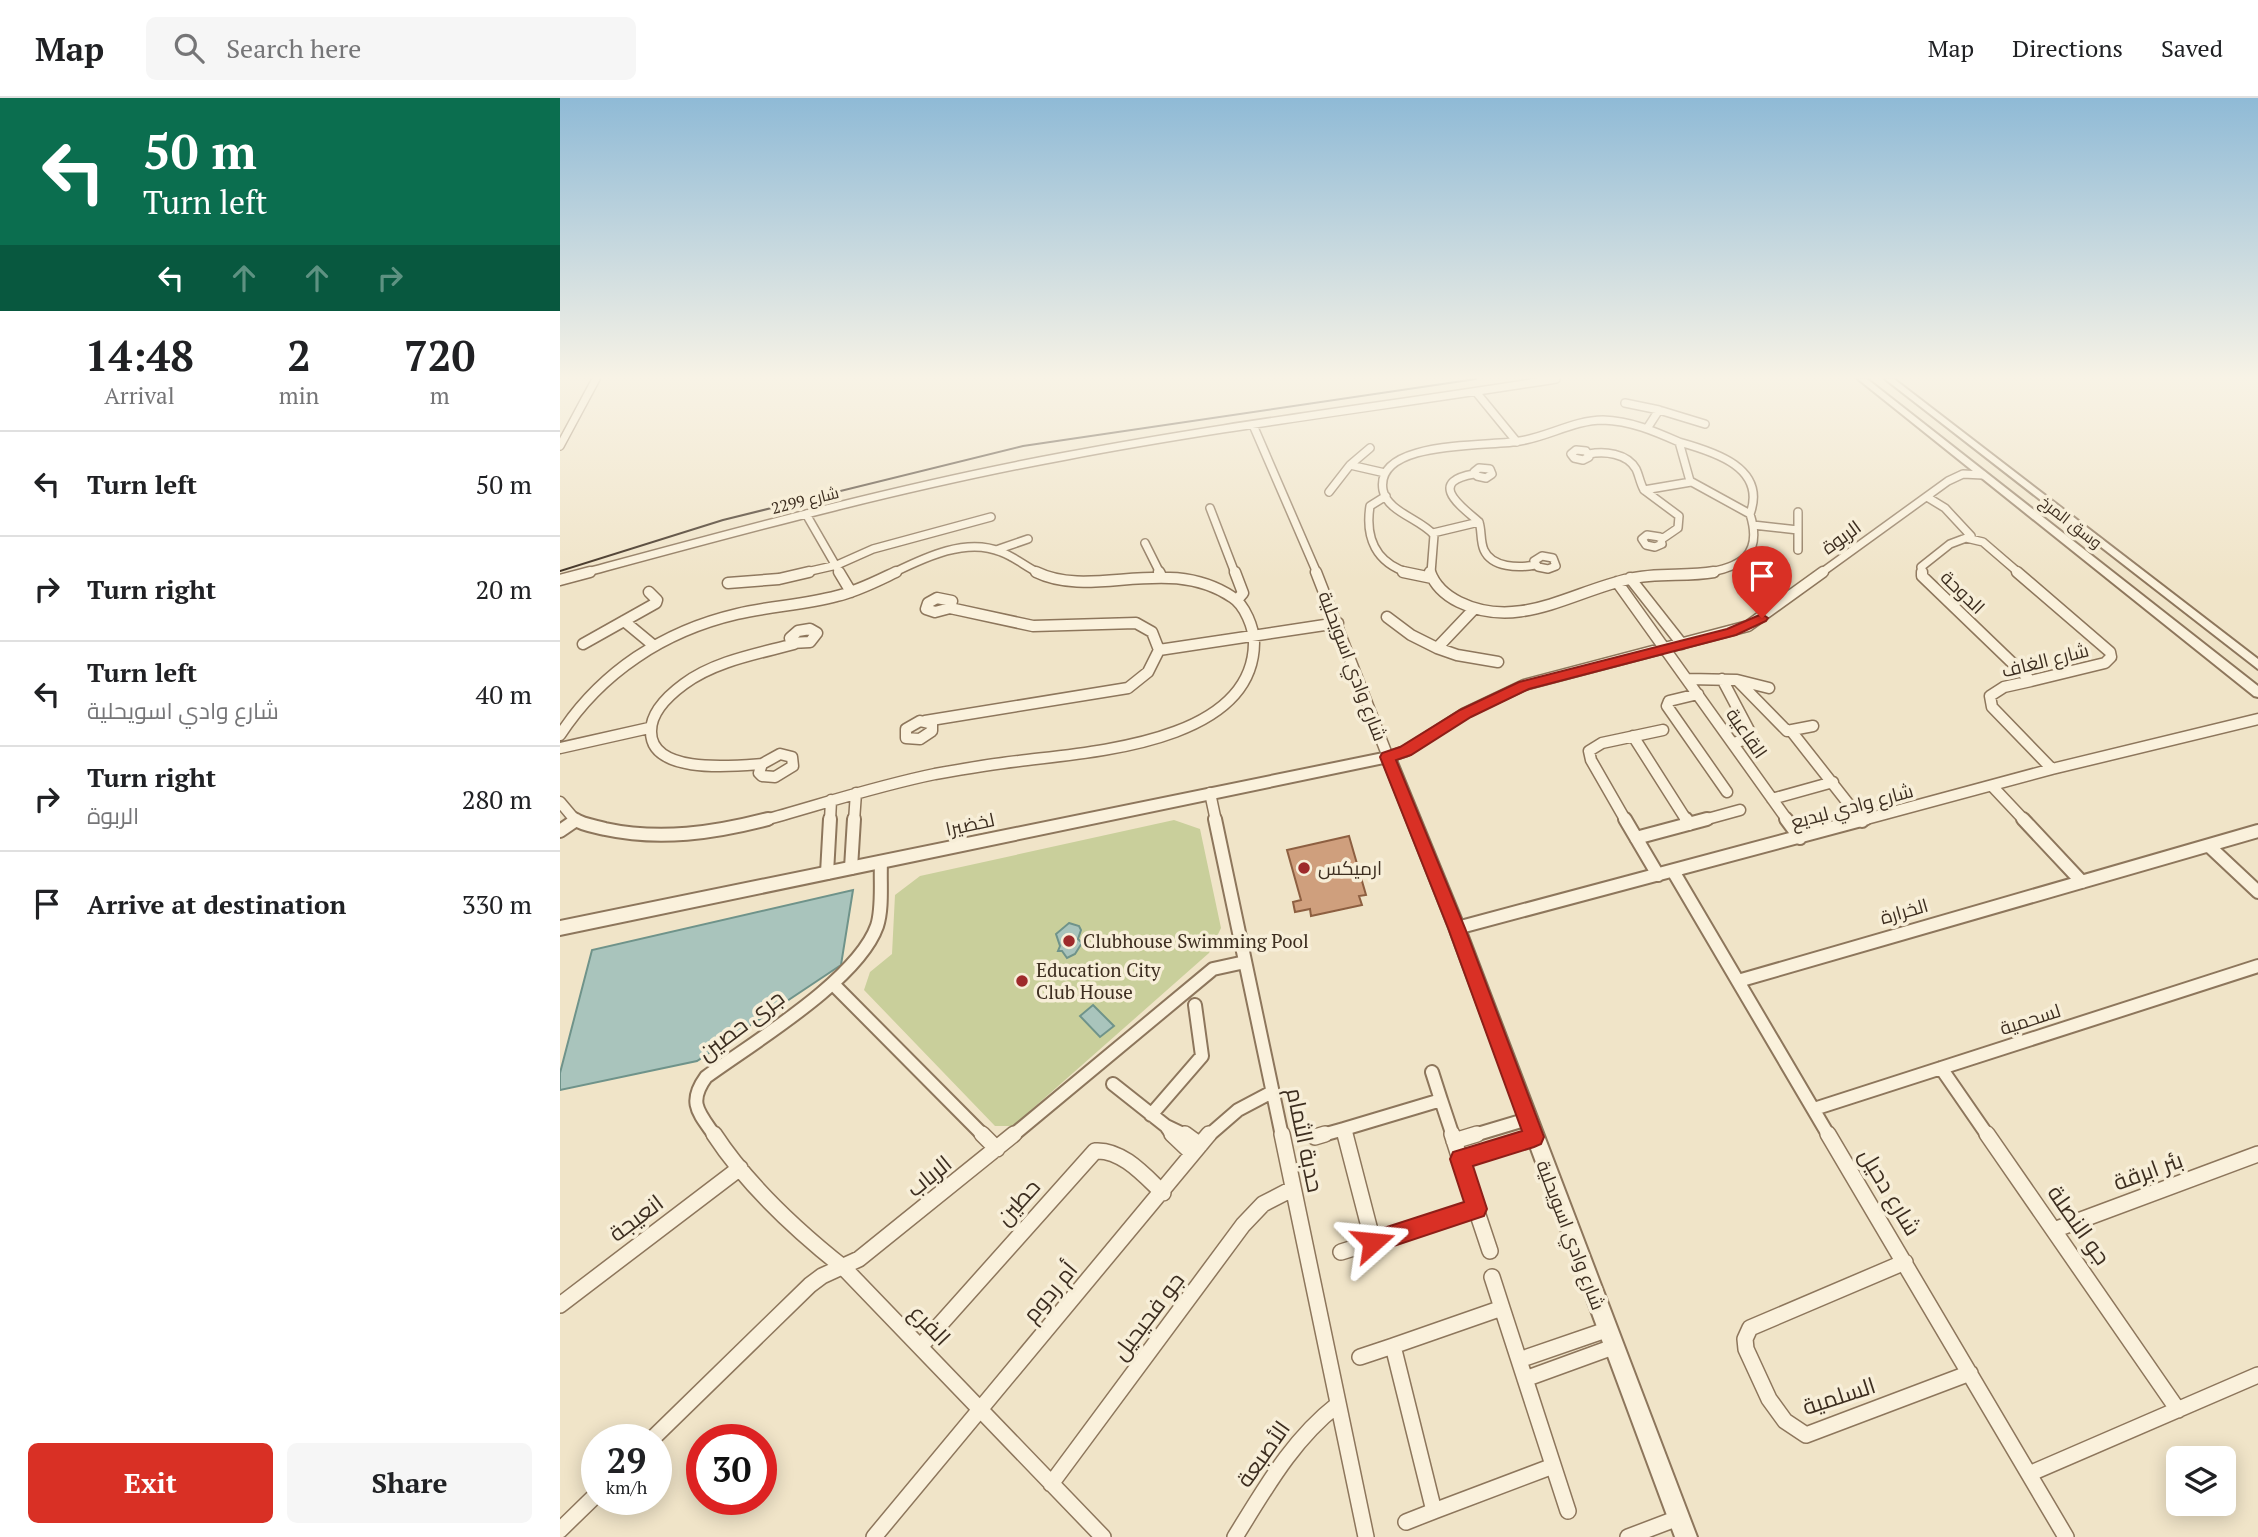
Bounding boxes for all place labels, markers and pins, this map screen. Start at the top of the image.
pin [1732,546,1792,618]
place label: ارميكس [1318,855,1382,880]
marker: ارميكس [1296,860,1312,876]
place label: Clubhouse Swimming Pool [1083,928,1309,953]
marker: Clubhouse Swimming Pool [1061,933,1077,949]
place label: Education City Club House [1036,957,1161,1004]
marker: Education City Club House [1014,973,1030,989]

